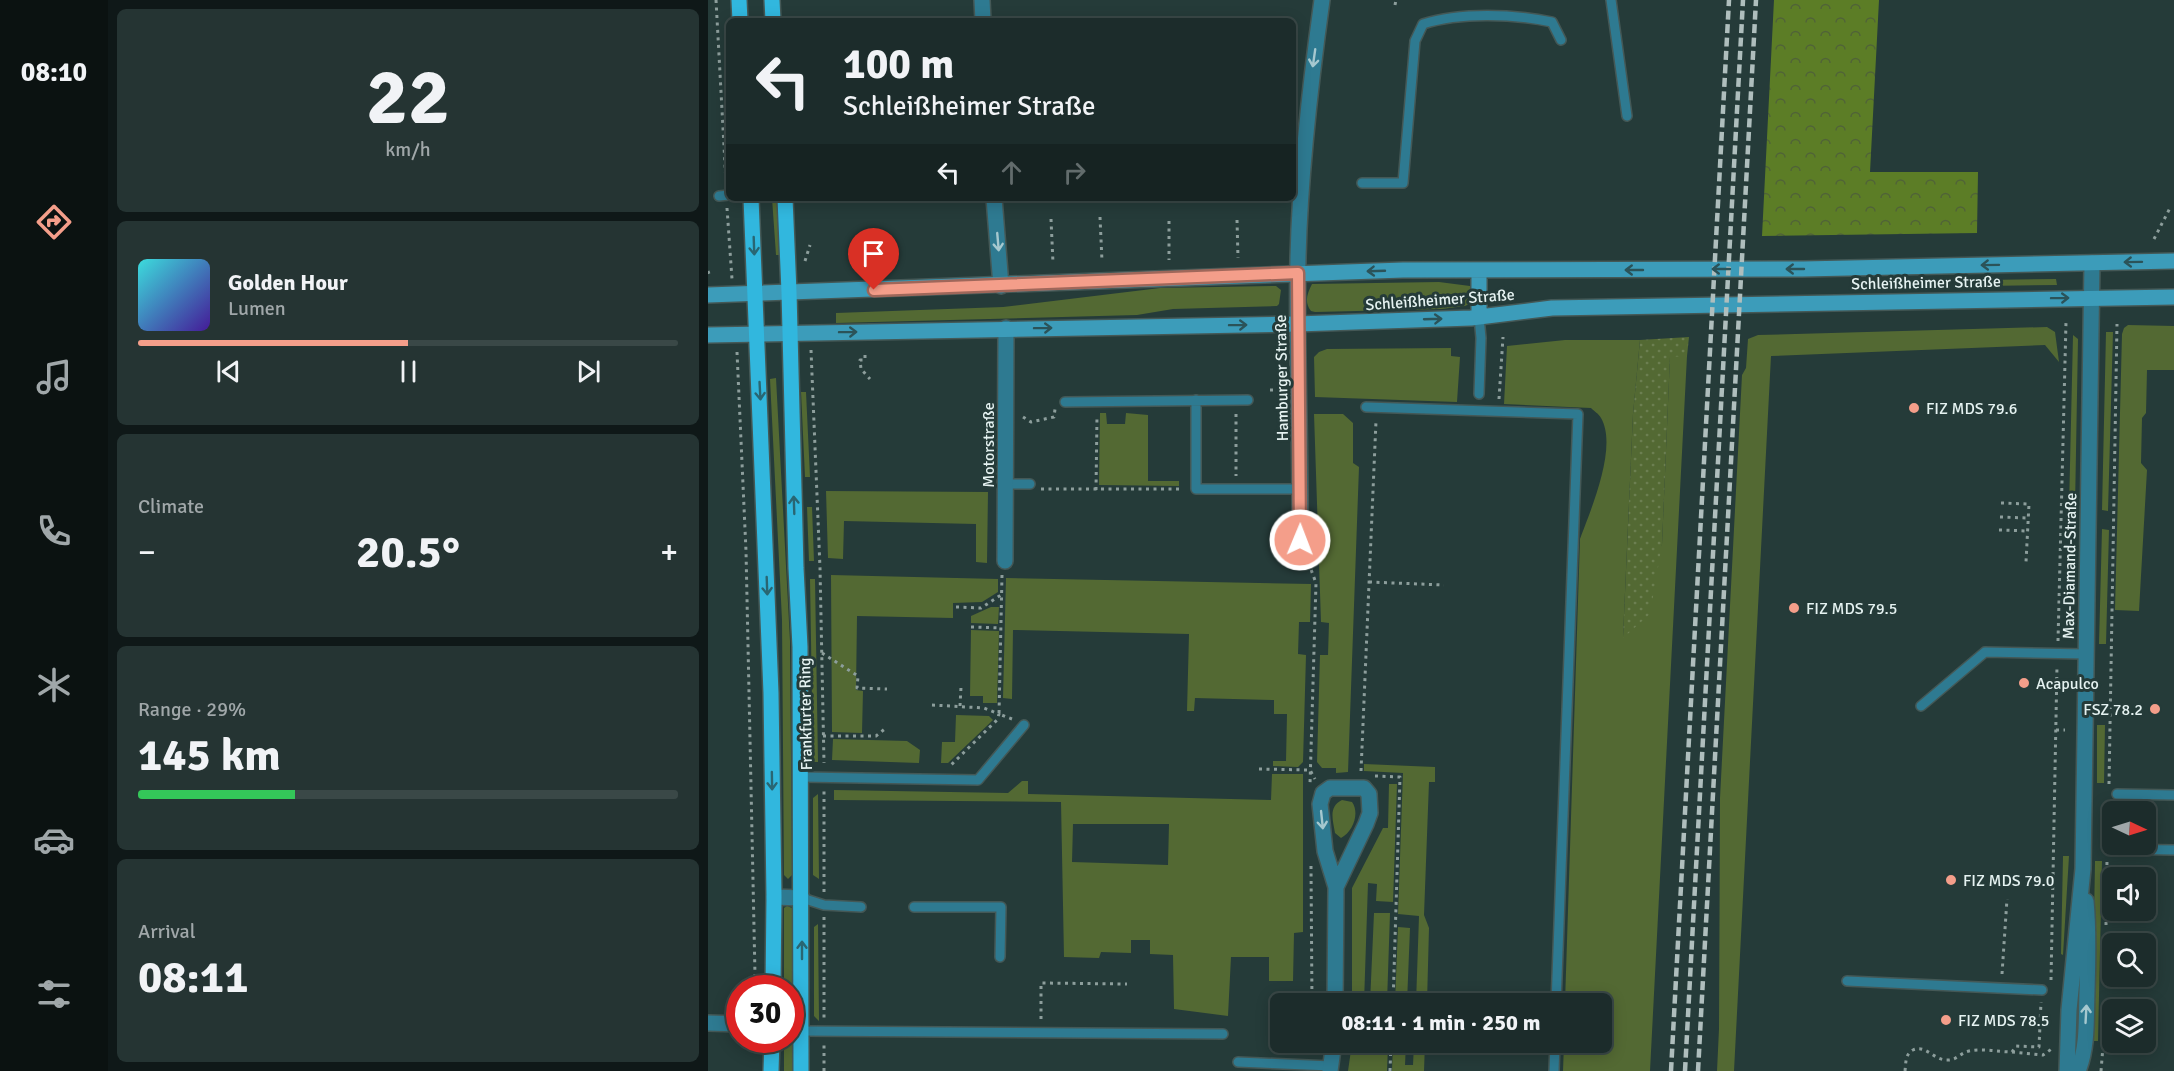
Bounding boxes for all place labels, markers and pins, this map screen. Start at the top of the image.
pin [848,228,899,290]
place label: FIZ MDS 79.6 [1926,399,2017,419]
marker: FIZ MDS 79.6 [1907,401,1921,415]
place label: FIZ MDS 79.5 [1806,599,1897,619]
marker: FIZ MDS 79.5 [1787,601,1801,615]
place label: Acapulco [2036,674,2099,694]
marker: Acapulco [2017,676,2031,690]
place label: FSZ 78.2 [2083,700,2143,720]
marker: FSZ 78.2 [2148,702,2162,716]
place label: FIZ MDS 79.0 [1963,871,2054,891]
marker: FIZ MDS 79.0 [1944,873,1958,887]
place label: FIZ MDS 78.5 [1958,1011,2049,1031]
marker: FIZ MDS 78.5 [1939,1013,1953,1027]

